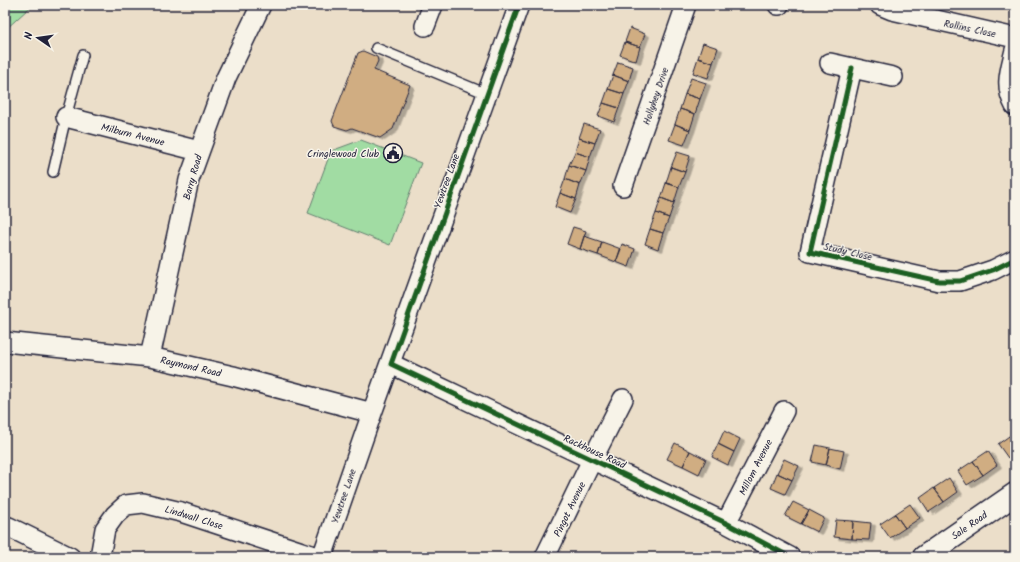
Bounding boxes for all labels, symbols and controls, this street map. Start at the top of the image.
street label: Rollins Close [942,16,998,42]
north arrow [18,18,58,58]
text: N [20,31,39,41]
street label: Hollyhey Drive [639,65,673,127]
street label: Milburn Avenue [99,119,167,151]
public building icon: Cringlewood Club [382,142,404,164]
place label: Cringlewood Club [307,146,380,162]
street label: Yewtree Lane [430,151,464,211]
street label: Barry Road [179,152,207,202]
street label: Study Close [822,239,874,265]
street label: Raymond Road [159,352,224,382]
street label: Rackhouse Road [561,430,629,474]
street label: Millom Avenue [735,436,777,498]
street label: Yewtree Lane [327,466,361,526]
street label: Pingot Avenue [550,479,590,540]
street label: Lindwall Close [163,502,225,535]
street label: Sale Road [948,507,992,544]

